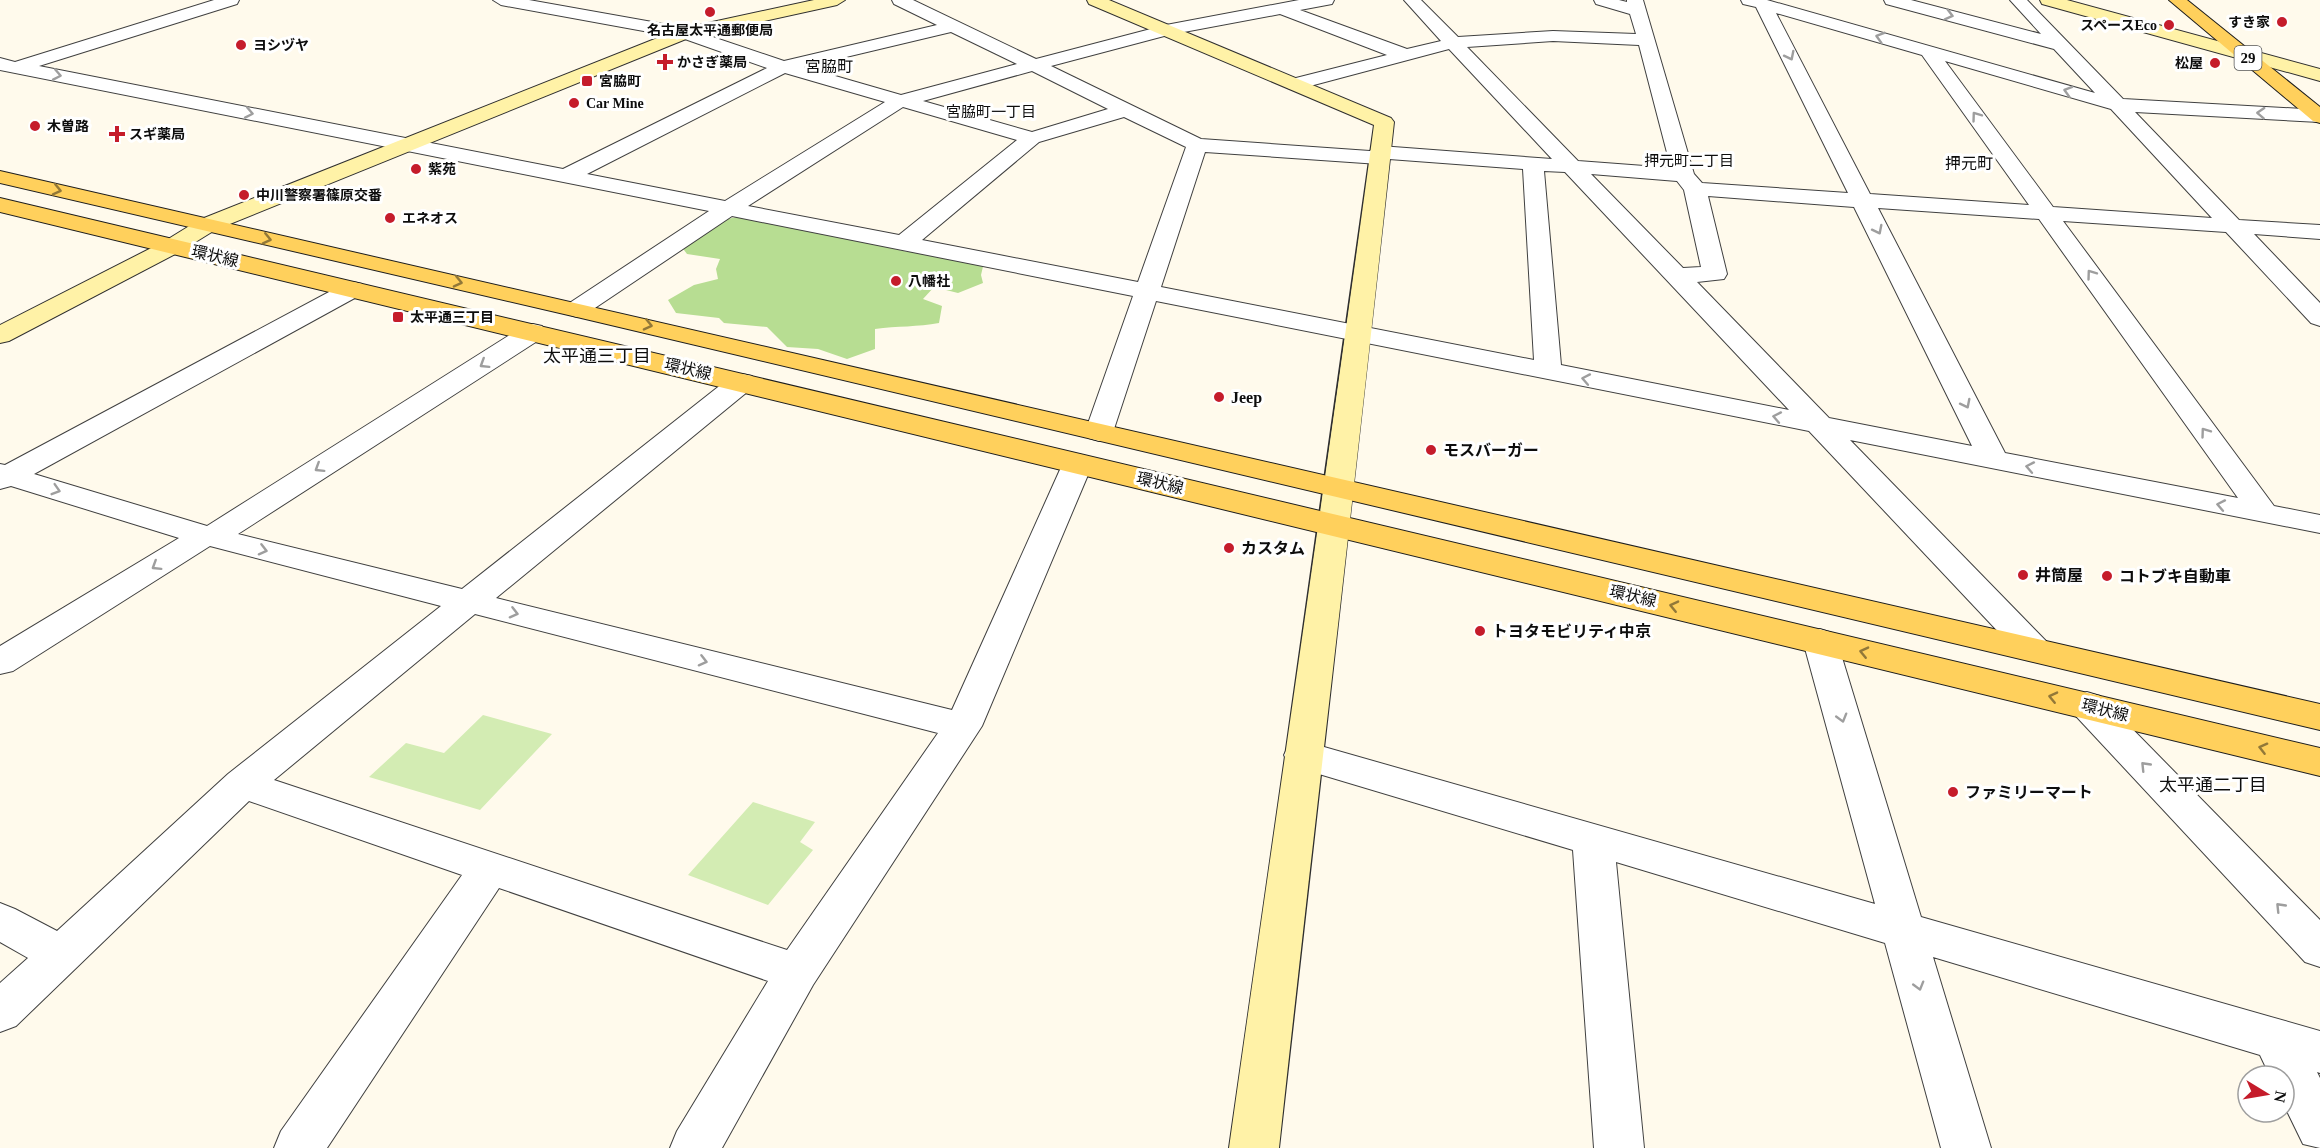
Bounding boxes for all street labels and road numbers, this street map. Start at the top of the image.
road number: 29 [2234,46,2262,70]
street label: 環状線 [190,242,240,270]
street label: 環状線 [663,355,713,383]
street label: 環状線 [1135,469,1185,497]
street label: 環状線 [1608,582,1658,610]
street label: 環状線 [2080,696,2130,724]

